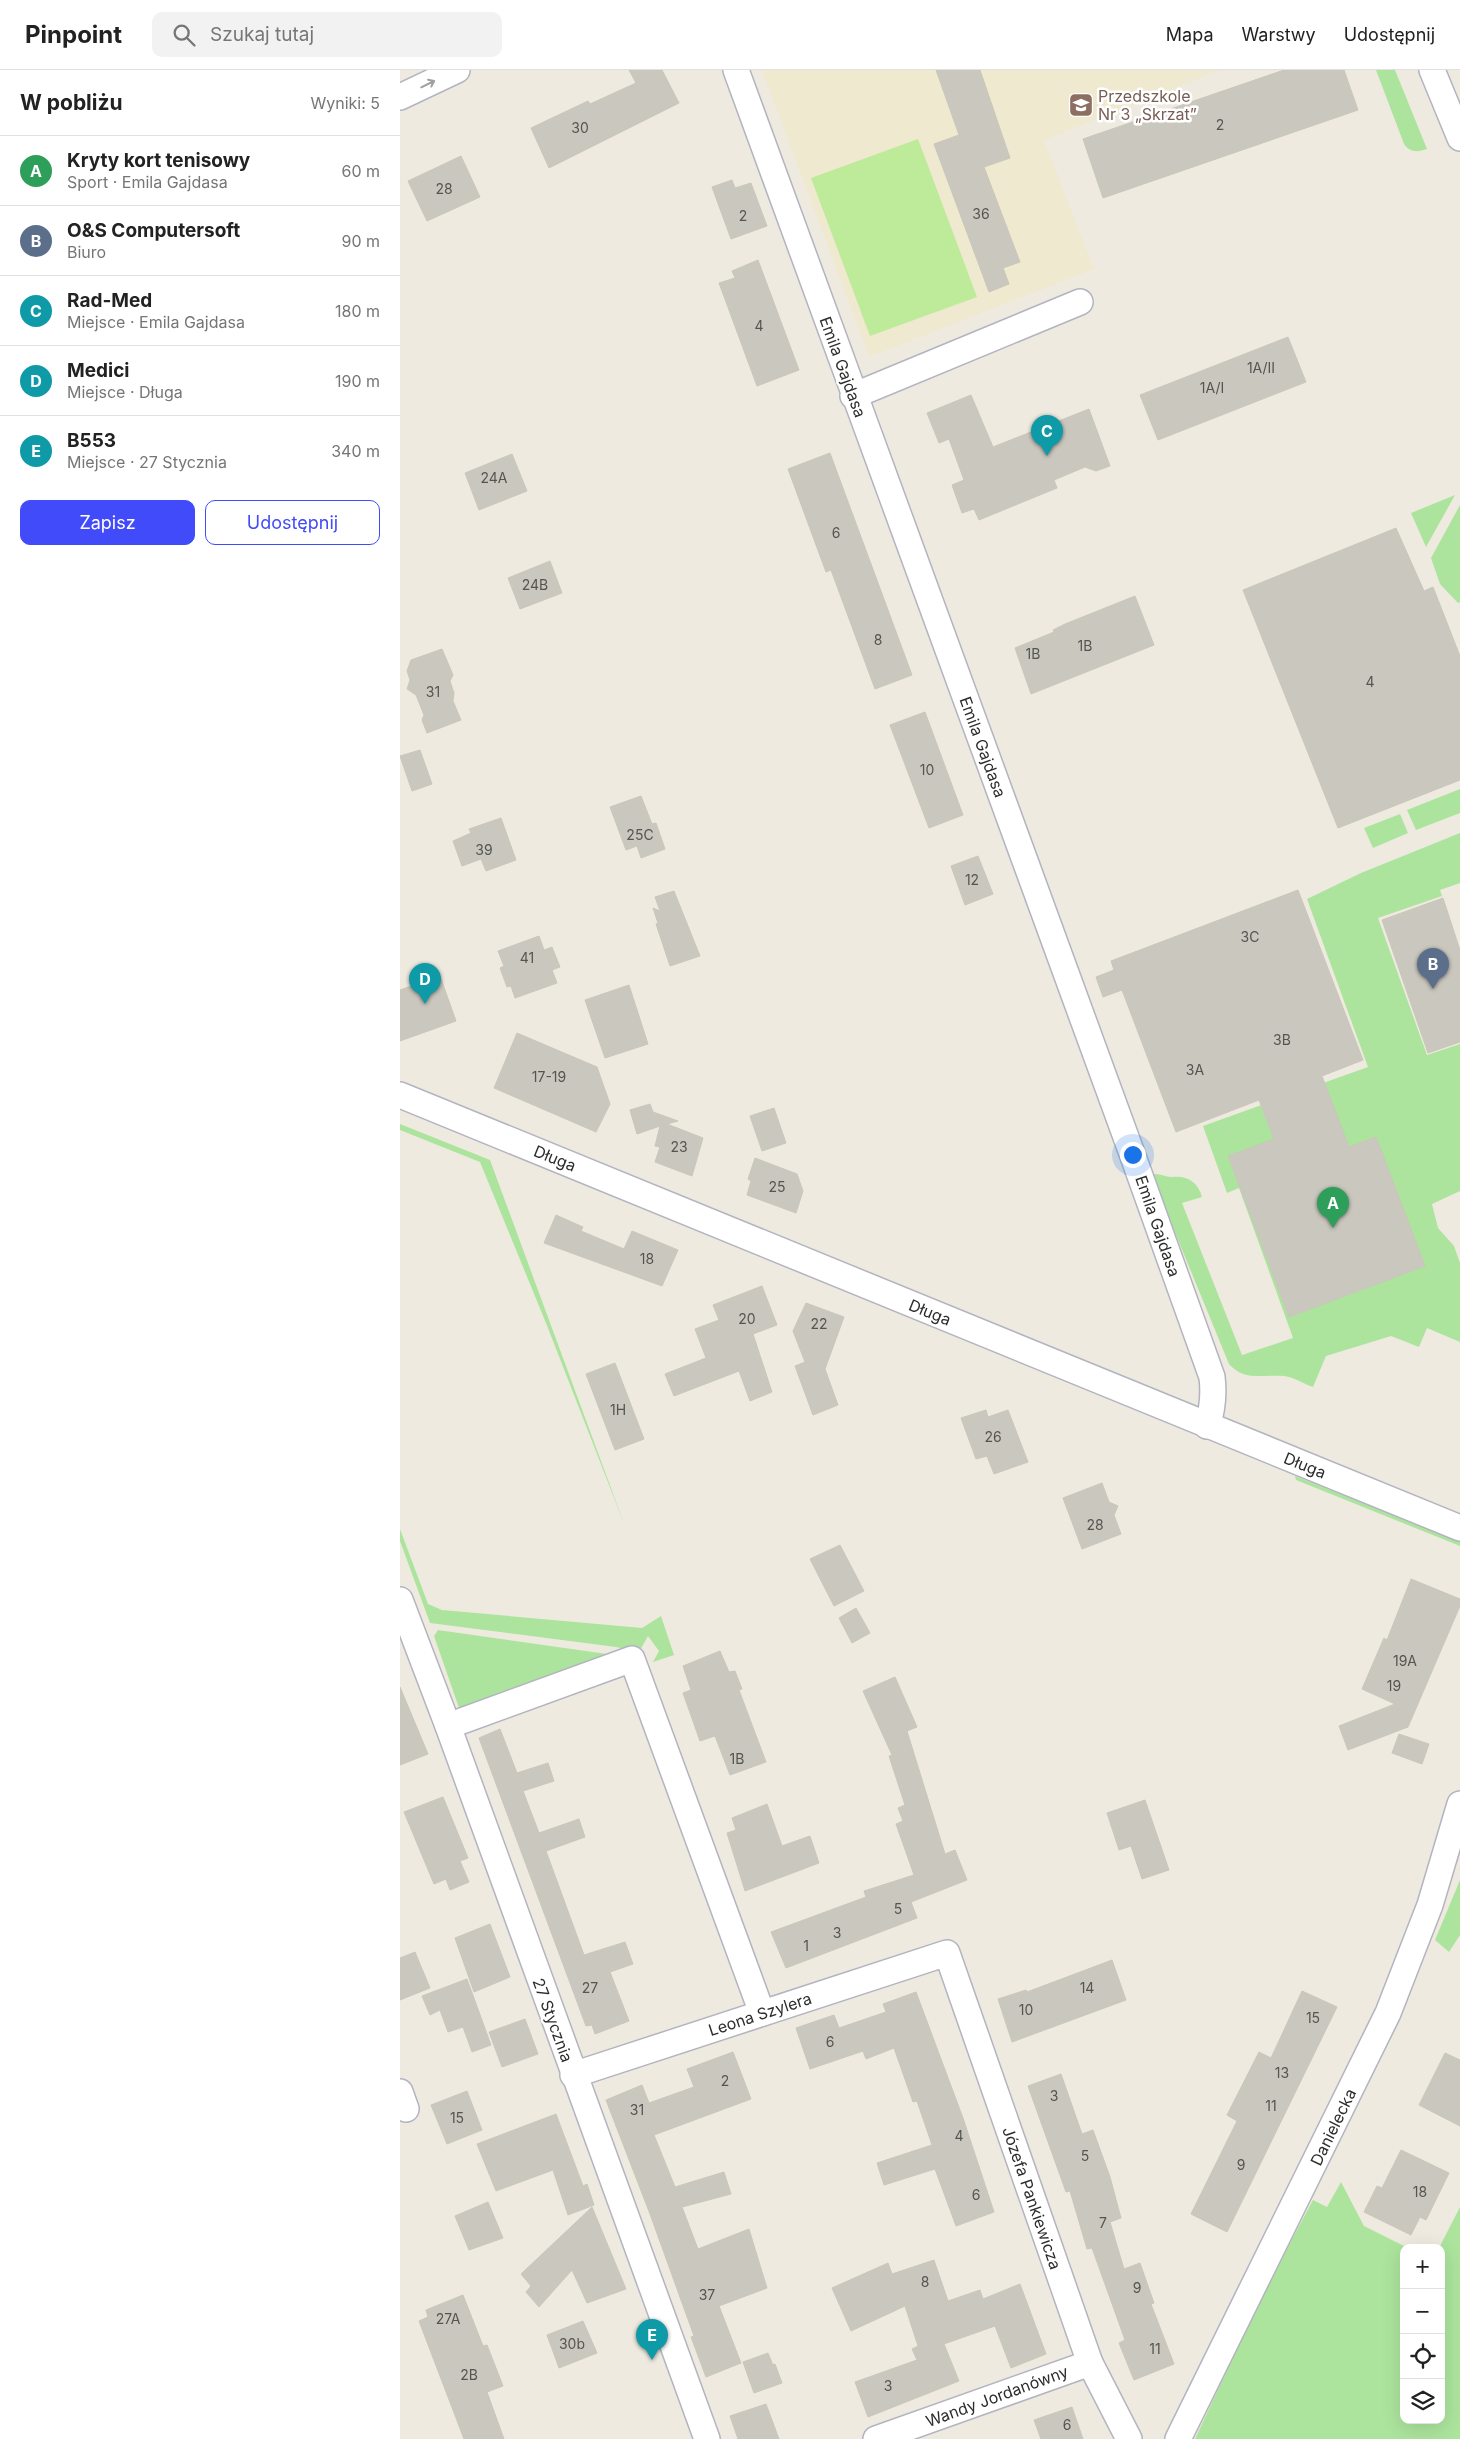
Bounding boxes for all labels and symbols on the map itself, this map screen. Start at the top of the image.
one-way arrow [421,78,436,88]
place label: Przedszkole Nr 3 „Skrzat” [1098,86,1197,124]
school or university icon: Przedszkole Nr 3 „Skrzat” [1068,92,1094,118]
house number: 2 [1216,116,1224,133]
house number: 30 [571,119,589,136]
house number: 28 [435,180,453,197]
house number: 36 [972,205,990,222]
house number: 2 [739,207,747,224]
street label: Emila Gajdasa [815,314,871,420]
house number: 4 [754,317,764,334]
house number: 1A/II [1247,359,1275,376]
house number: 1A/I [1200,379,1224,396]
pin: C [1031,415,1063,456]
house number: 24A [480,469,508,486]
house number: 6 [832,524,840,541]
house number: 24B [522,576,548,593]
house number: 8 [874,631,882,648]
house number: 1B [1078,637,1092,654]
house number: 1B [1026,645,1040,662]
house number: 4 [1365,673,1375,690]
house number: 31 [426,683,440,700]
street label: Emila Gajdasa [955,694,1011,800]
house number: 10 [920,761,934,778]
house number: 25C [626,826,654,843]
house number: 39 [475,841,493,858]
house number: 12 [965,871,979,888]
house number: 3C [1241,928,1259,945]
pin: B [1417,948,1449,989]
house number: 41 [520,949,534,966]
pin: D [409,963,441,1004]
house number: 3B [1273,1031,1291,1048]
house number: 3A [1186,1061,1204,1078]
house number: 17-19 [532,1068,566,1085]
house number: 23 [670,1138,688,1155]
street label: Długa [531,1141,579,1175]
your location [1120,1142,1146,1168]
street label: Emila Gajdasa [1131,1173,1185,1279]
house number: 25 [768,1178,786,1195]
pin: A [1317,1187,1349,1228]
house number: 18 [640,1250,654,1267]
street label: Długa [906,1295,954,1329]
house number: 20 [738,1310,756,1327]
house number: 22 [810,1315,828,1332]
house number: 1H [610,1401,626,1418]
house number: 26 [984,1428,1002,1445]
street label: Długa [1281,1448,1329,1482]
house number: 28 [1086,1516,1104,1533]
house number: 19A [1393,1652,1417,1669]
house number: 19 [1387,1677,1401,1694]
house number: 1B [730,1750,744,1767]
house number: 5 [894,1900,902,1917]
house number: 3 [833,1924,841,1941]
house number: 1 [803,1937,809,1954]
street label: 27 Stycznia [529,1975,577,2065]
house number: 27 [582,1979,598,1996]
house number: 14 [1080,1979,1094,1996]
street label: Leona Szylera [706,1988,814,2040]
house number: 10 [1019,2001,1033,2018]
house number: 15 [1306,2009,1320,2026]
house number: 6 [826,2033,834,2050]
house number: 13 [1275,2064,1289,2081]
house number: 2 [721,2072,729,2089]
street label: Danielecka [1306,2085,1360,2169]
house number: 3 [1050,2087,1058,2104]
house number: 11 [1265,2097,1277,2114]
house number: 31 [630,2101,644,2118]
house number: 15 [450,2109,464,2126]
street label: Józefa Pankiewicza [998,2124,1066,2272]
house number: 4 [954,2127,964,2144]
house number: 5 [1081,2147,1089,2164]
house number: 9 [1237,2156,1245,2173]
house number: 18 [1413,2183,1427,2200]
house number: 6 [972,2186,980,2203]
house number: 7 [1099,2214,1107,2231]
house number: 8 [921,2273,929,2290]
house number: 9 [1133,2279,1141,2296]
house number: 37 [699,2286,715,2303]
house number: 27A [436,2310,461,2327]
pin: E [636,2319,668,2360]
house number: 30b [559,2335,585,2352]
house number: 11 [1149,2340,1161,2357]
street label: Wandy Jordanówny [923,2361,1071,2431]
house number: 2B [460,2366,478,2383]
house number: 3 [884,2377,892,2394]
house number: 6 [1063,2416,1071,2433]

